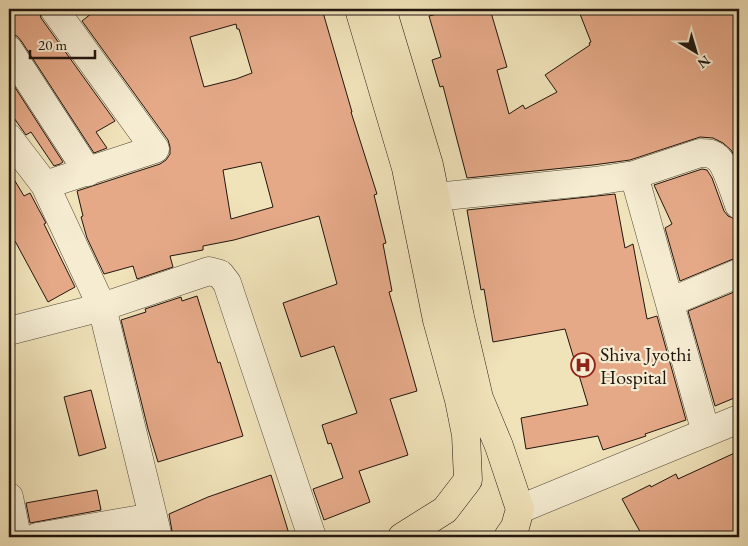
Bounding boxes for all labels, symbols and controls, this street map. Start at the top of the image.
scale bar [30,28,95,60]
north arrow [670,28,720,78]
text: 20 m [38,35,67,54]
text: N [693,52,714,73]
place label: Shiva Jyothi Hospital [600,341,691,390]
hospital icon: Shiva Jyothi Hospital [570,352,596,378]

